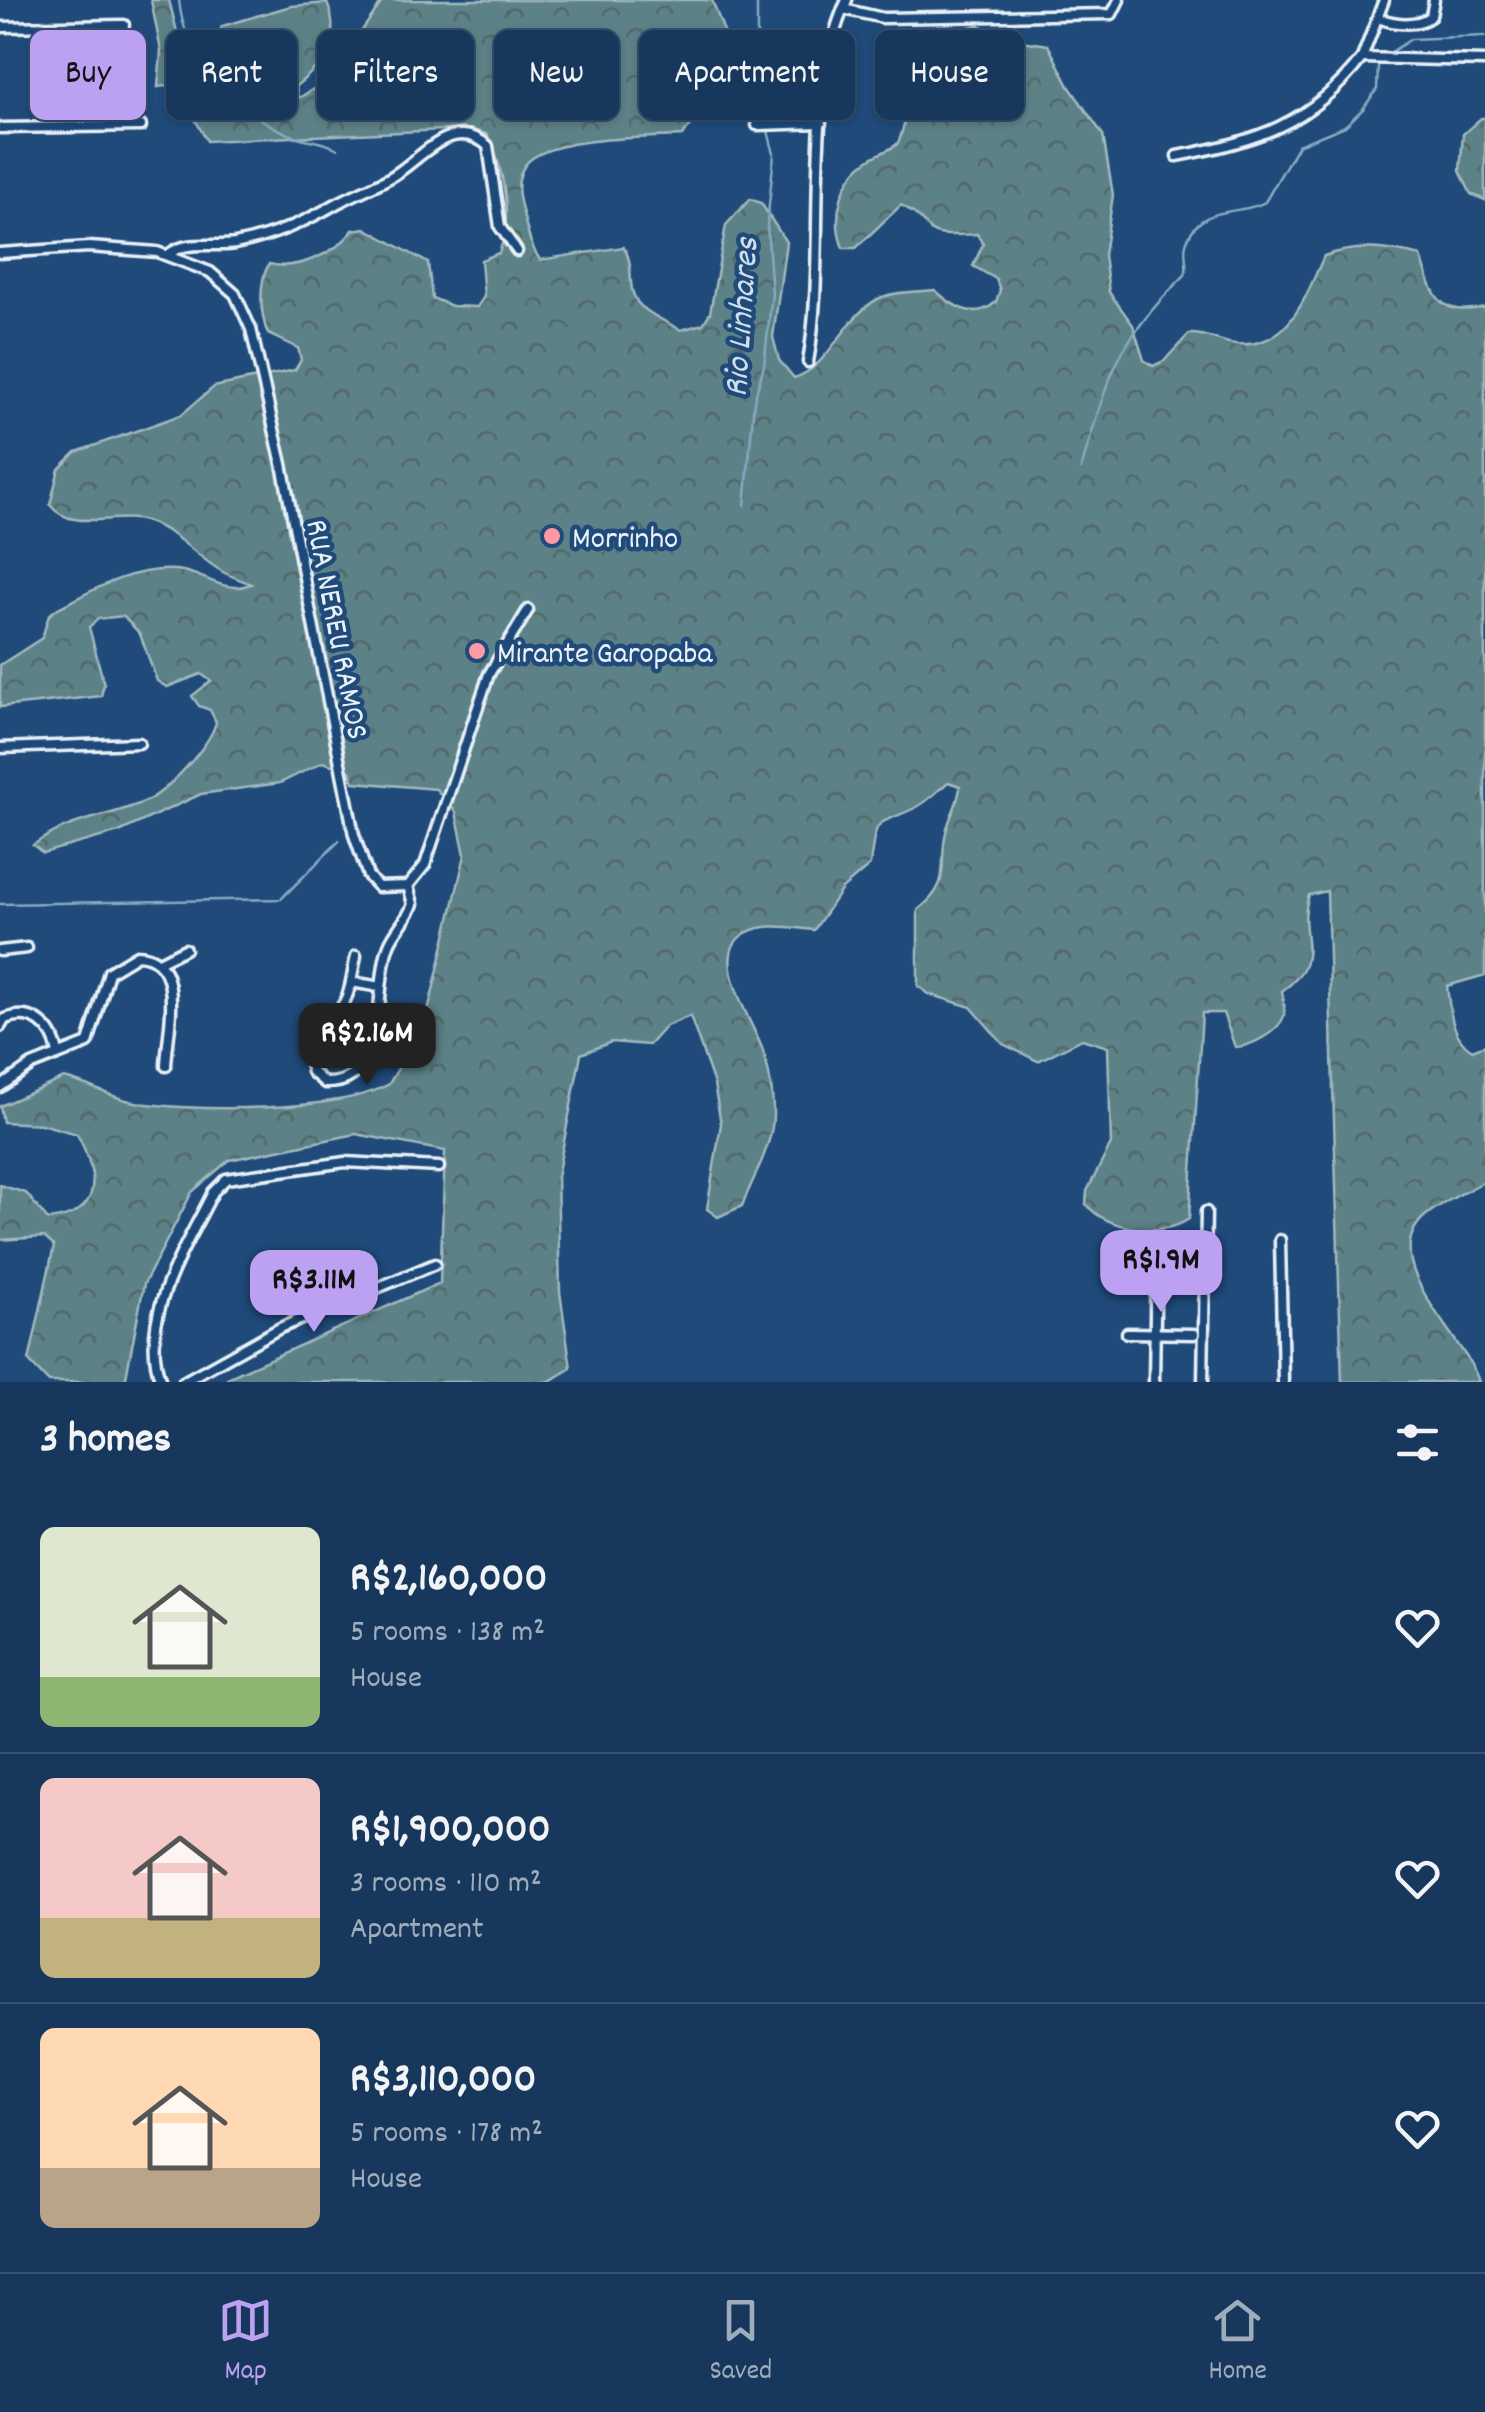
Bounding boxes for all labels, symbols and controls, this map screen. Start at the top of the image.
chip: Buy [30,30,146,120]
chip: Rent [166,30,297,120]
chip: Filters [317,30,474,120]
chip: New [494,30,619,120]
chip: Apartment [639,30,855,120]
chip: House [875,30,1024,120]
water label: Rio Linhares [713,235,775,399]
street label: RUA NEREU RAMOS [290,516,378,744]
place label: Morrinho [572,518,678,564]
marker: Morrinho [541,525,563,547]
place label: Mirante Garopaba [497,633,713,679]
marker: Mirante Garopaba [466,640,488,662]
pin: R$2.16M [275,1003,459,1088]
text: R$2.16M [321,1012,413,1058]
pin: R$1.9M [1080,1230,1242,1315]
text: R$1.9M [1122,1239,1200,1285]
pin: R$3.11M [222,1250,406,1335]
text: R$3.11M [272,1259,356,1305]
text: 3 homes [40,1412,171,1472]
icon: filters [1390,1415,1445,1470]
text: R$2,160,000 [350,1551,547,1611]
icon: home [120,1567,240,1687]
icon: heart [1390,1600,1445,1655]
text: 5 rooms · 138 m² [350,1611,545,1657]
text: House [350,1657,422,1703]
text: R$1,900,000 [350,1802,551,1862]
icon: home [120,1818,240,1938]
icon: heart [1390,1851,1445,1906]
text: 3 rooms · 110 m² [350,1862,542,1908]
text: Apartment [350,1908,484,1954]
text: R$3,110,000 [350,2052,536,2112]
icon: home [120,2068,240,2188]
icon: heart [1390,2101,1445,2156]
text: 5 rooms · 178 m² [350,2112,543,2158]
text: House [350,2158,422,2204]
tab: Map [218,2293,273,2393]
tab: Saved [710,2293,772,2393]
tab: Home [1208,2293,1267,2393]

